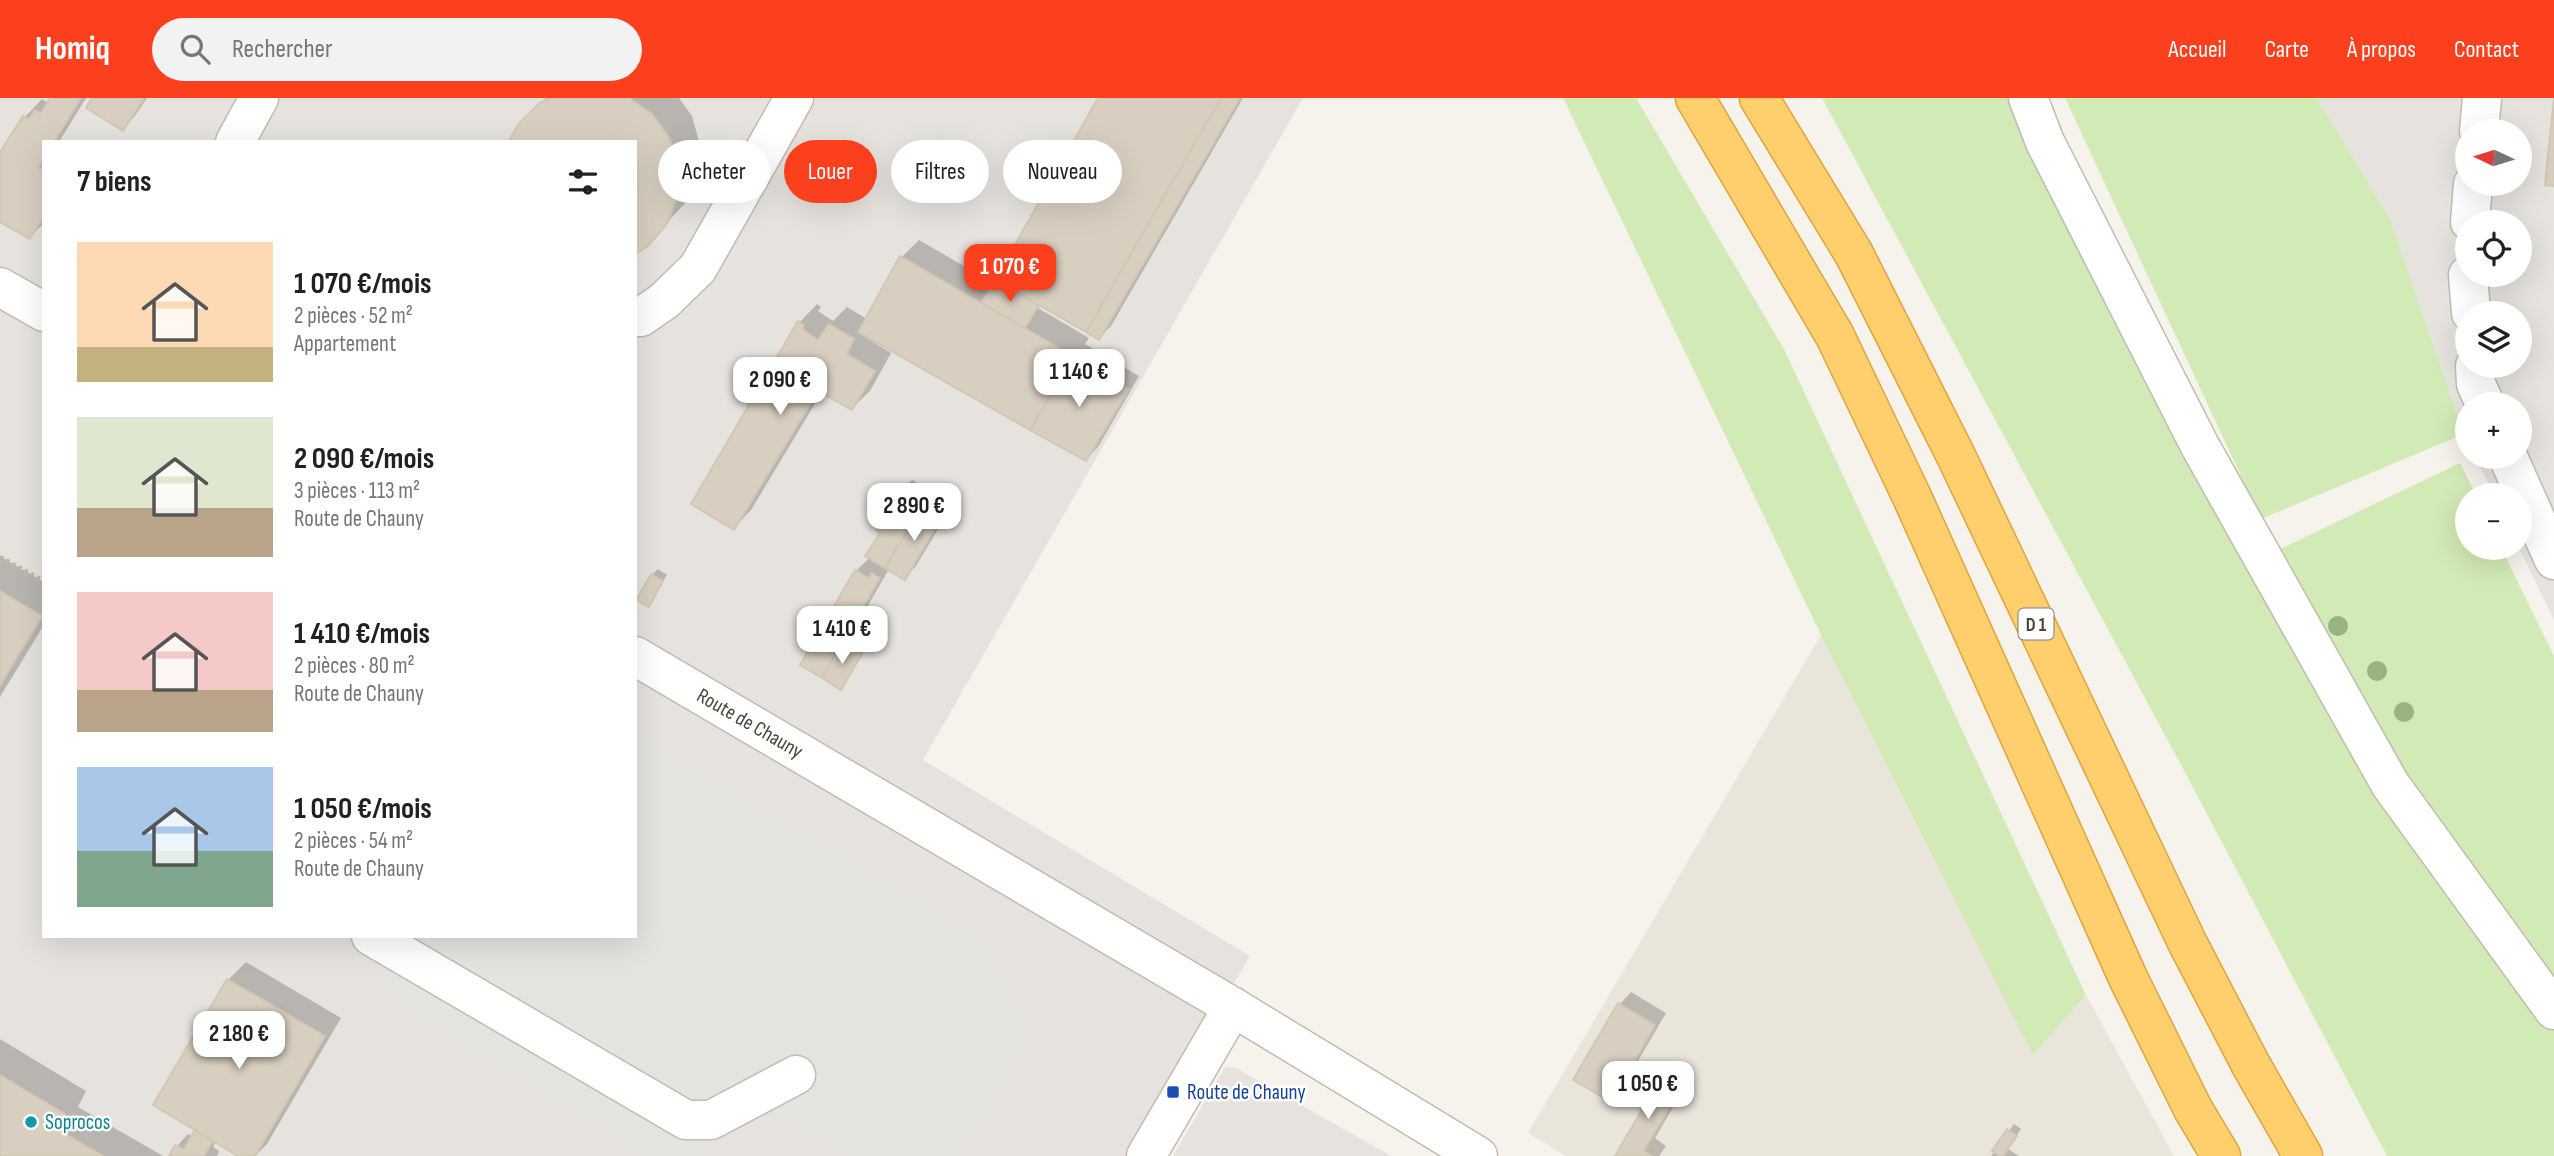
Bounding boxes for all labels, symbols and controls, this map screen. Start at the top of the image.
search box [152,18,642,81]
text: Homiq [35,29,110,69]
icon: search [176,30,214,68]
text: Rechercher [232,34,333,65]
text: Accueil [2168,35,2227,64]
text: Carte [2265,35,2309,64]
text: À propos [2347,35,2416,64]
text: Contact [2454,35,2519,64]
north arrow [2455,119,2532,196]
map controls [2455,119,2532,560]
chip: Acheter [658,140,770,203]
chip: Louer [784,140,877,203]
chip: Filtres [891,140,989,203]
chip: Nouveau [1003,140,1122,203]
icon: filters [564,163,602,201]
text: 7 biens [77,164,152,200]
button: locate [2455,210,2532,287]
pin: 1 070 € [945,244,1075,304]
text: 1 070 € [980,253,1040,281]
text: 1 070 €/mois [294,266,432,302]
icon: home [133,270,217,354]
button: layers [2455,301,2532,378]
text: 2 pièces · 52 m² [294,302,413,330]
text: Appartement [294,330,396,358]
pin: 1 140 € [1014,350,1144,409]
pin: 2 090 € [715,358,845,417]
text: 1 140 € [1050,358,1108,386]
text: 2 090 € [749,366,811,394]
button: + [2455,392,2532,469]
text: 2 090 €/mois [294,441,434,477]
icon: home [133,445,217,529]
text: 3 pièces · 113 m² [294,477,420,505]
button: − [2455,483,2532,560]
pin: 2 890 € [849,484,979,543]
text: 2 890 € [883,492,945,520]
text: Route de Chauny [294,505,424,533]
pin: 1 410 € [777,606,907,666]
road number: D 1 [2018,608,2054,639]
text: 1 410 € [813,615,871,643]
text: 1 410 €/mois [294,616,430,652]
icon: home [133,620,217,704]
text: 2 pièces · 80 m² [294,652,415,680]
text: Route de Chauny [294,680,424,708]
street label: Route de Chauny [692,683,807,764]
text: 1 050 €/mois [294,791,432,827]
icon: home [133,795,217,879]
text: 2 pièces · 54 m² [294,827,413,855]
text: Route de Chauny [294,855,424,883]
pin: 2 180 € [174,1012,304,1071]
text: 2 180 € [209,1020,269,1048]
pin: 1 050 € [1583,1062,1713,1121]
text: 1 050 € [1618,1070,1678,1098]
place label: Route de Chauny [1187,1080,1306,1105]
marker: Route de Chauny [1165,1084,1181,1100]
place label: Soprocos [45,1110,110,1135]
marker: Soprocos [23,1114,39,1130]

